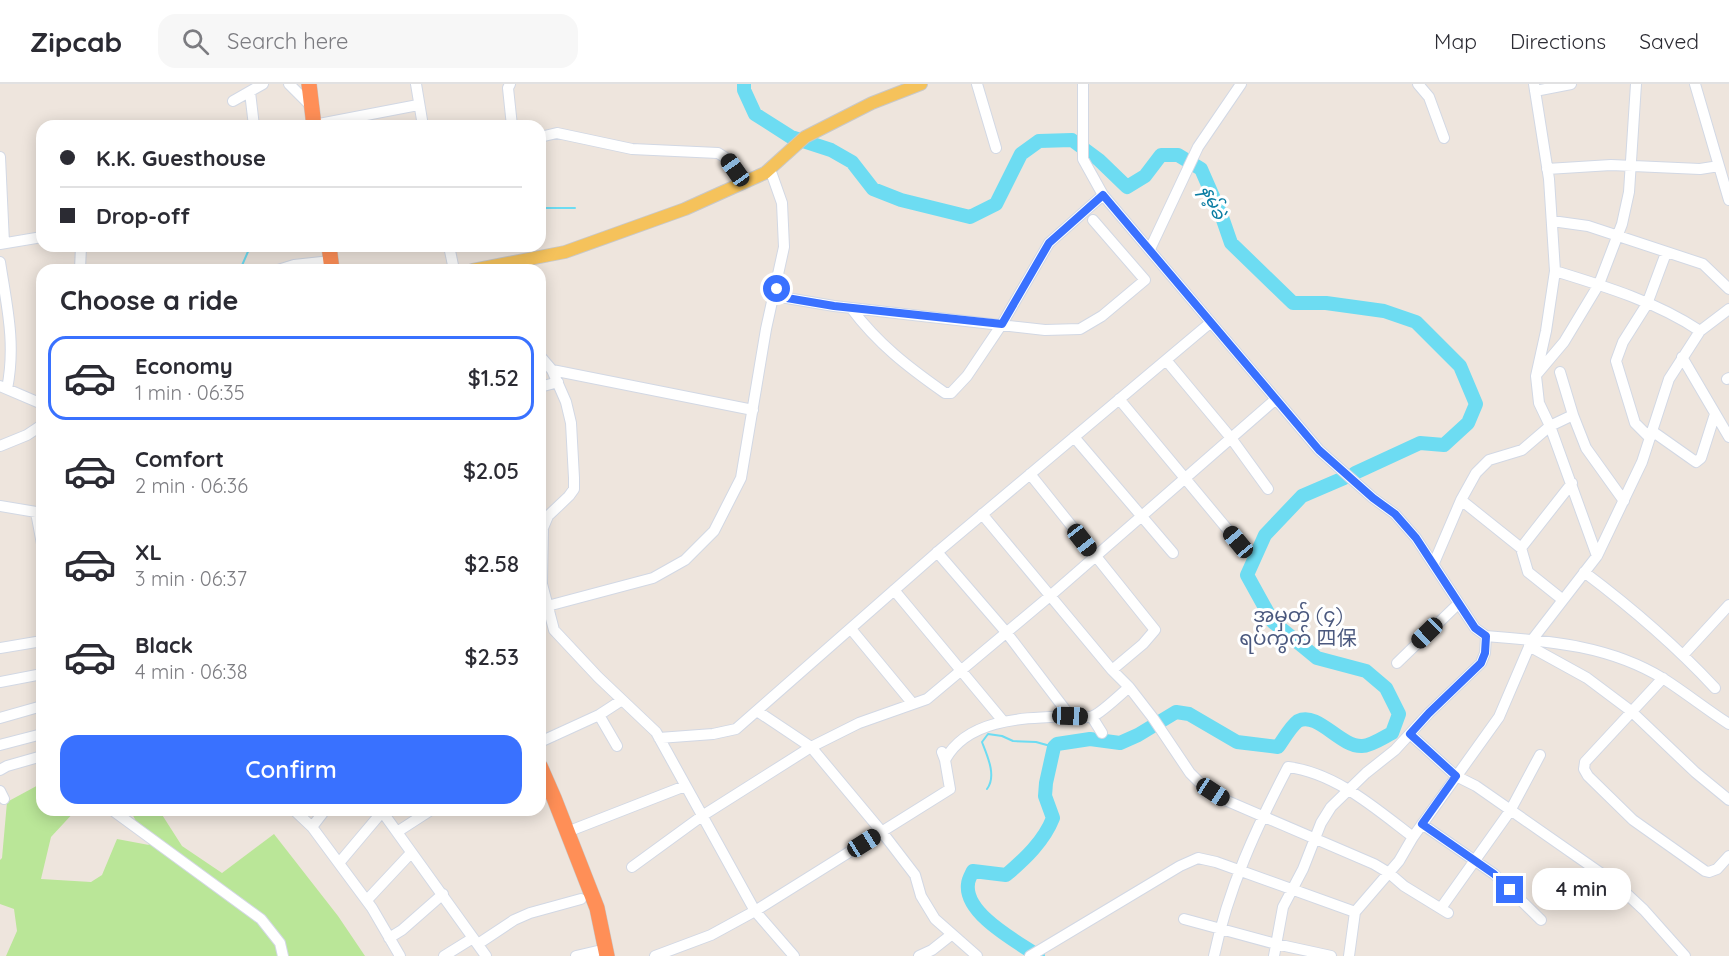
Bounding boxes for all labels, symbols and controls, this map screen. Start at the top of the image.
search box [158,14,578,68]
text: Zipcab [30,24,122,59]
icon: search [179,25,212,58]
text: Search here [227,27,349,55]
text: Map [1434,28,1477,54]
text: Directions [1510,28,1606,54]
text: Saved [1639,28,1699,54]
text: K.K. Guesthouse [96,144,266,172]
car [717,150,753,190]
water label: နမ့်ခဲ [1193,181,1232,225]
text: Drop-off [96,202,190,230]
route start [763,275,790,302]
text: Choose a ride [60,283,238,317]
icon: car [63,351,117,405]
text: Economy [135,352,233,380]
text: $1.52 [468,364,519,392]
text: 1 min · 06:35 [135,380,245,405]
icon: car [63,444,117,498]
text: Comfort [135,445,224,473]
text: $2.05 [463,457,519,485]
text: 2 min · 06:36 [135,473,248,498]
car [1064,520,1100,560]
car [1220,522,1256,562]
icon: car [63,537,117,591]
text: XL [135,538,162,566]
text: $2.58 [464,550,519,578]
text: 3 min · 06:37 [135,566,247,591]
district label: အမှတ် (၄) ရပ်ကွက် 四保 [1239,601,1357,654]
car [1408,614,1446,652]
icon: car [63,630,117,684]
text: Black [135,631,193,659]
text: $2.53 [465,643,519,671]
text: 4 min · 06:38 [135,659,248,684]
car [1052,706,1088,726]
button: Confirm [60,735,522,804]
car [1193,775,1233,809]
car [844,826,884,860]
callout: 4 min [1531,869,1630,911]
route end [1496,876,1523,903]
text: 4 min [1556,876,1607,901]

